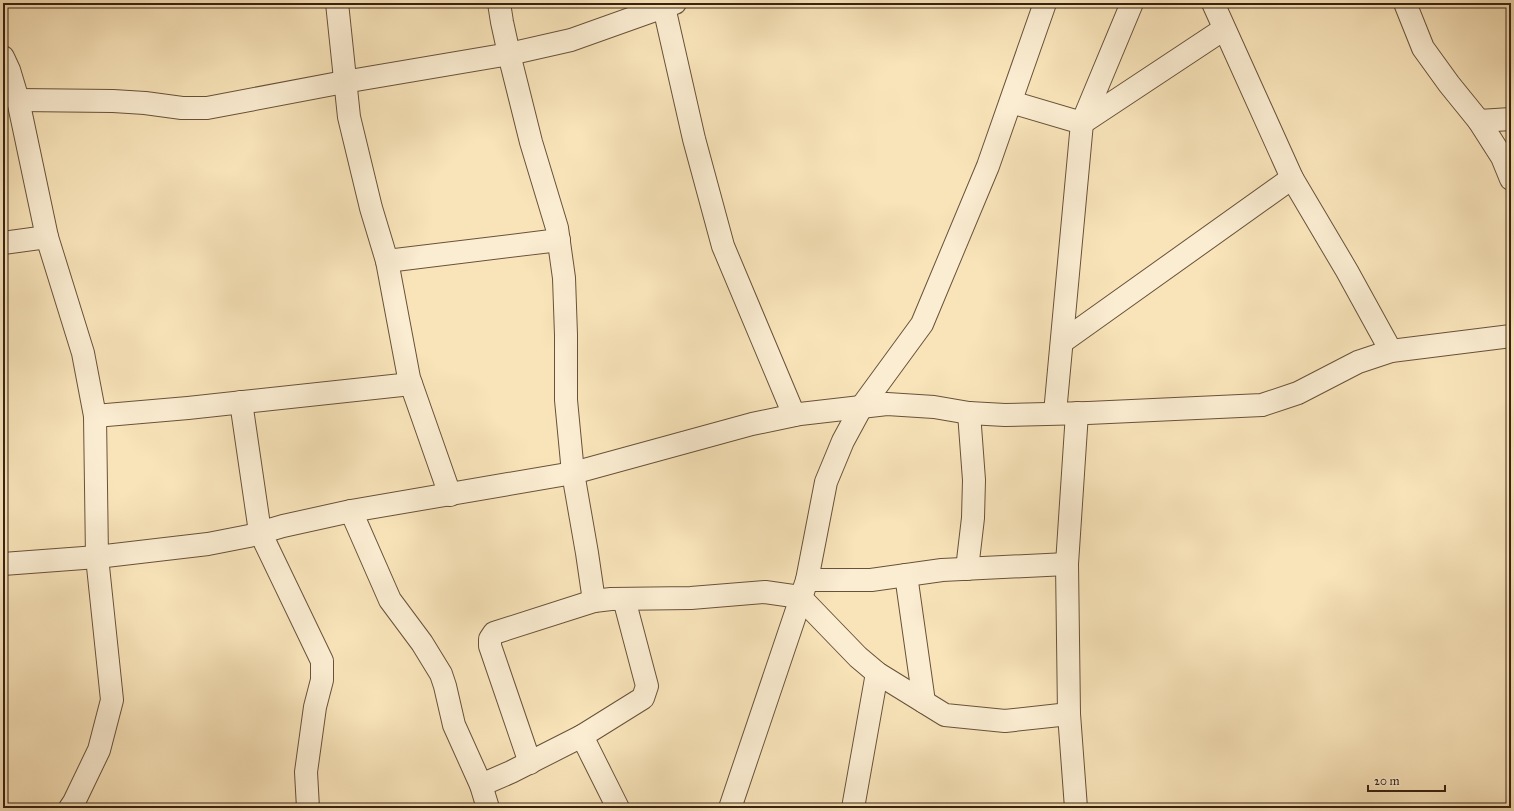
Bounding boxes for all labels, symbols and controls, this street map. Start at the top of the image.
scale bar [1368,767,1445,793]
text: 20 m [1374,774,1400,788]

